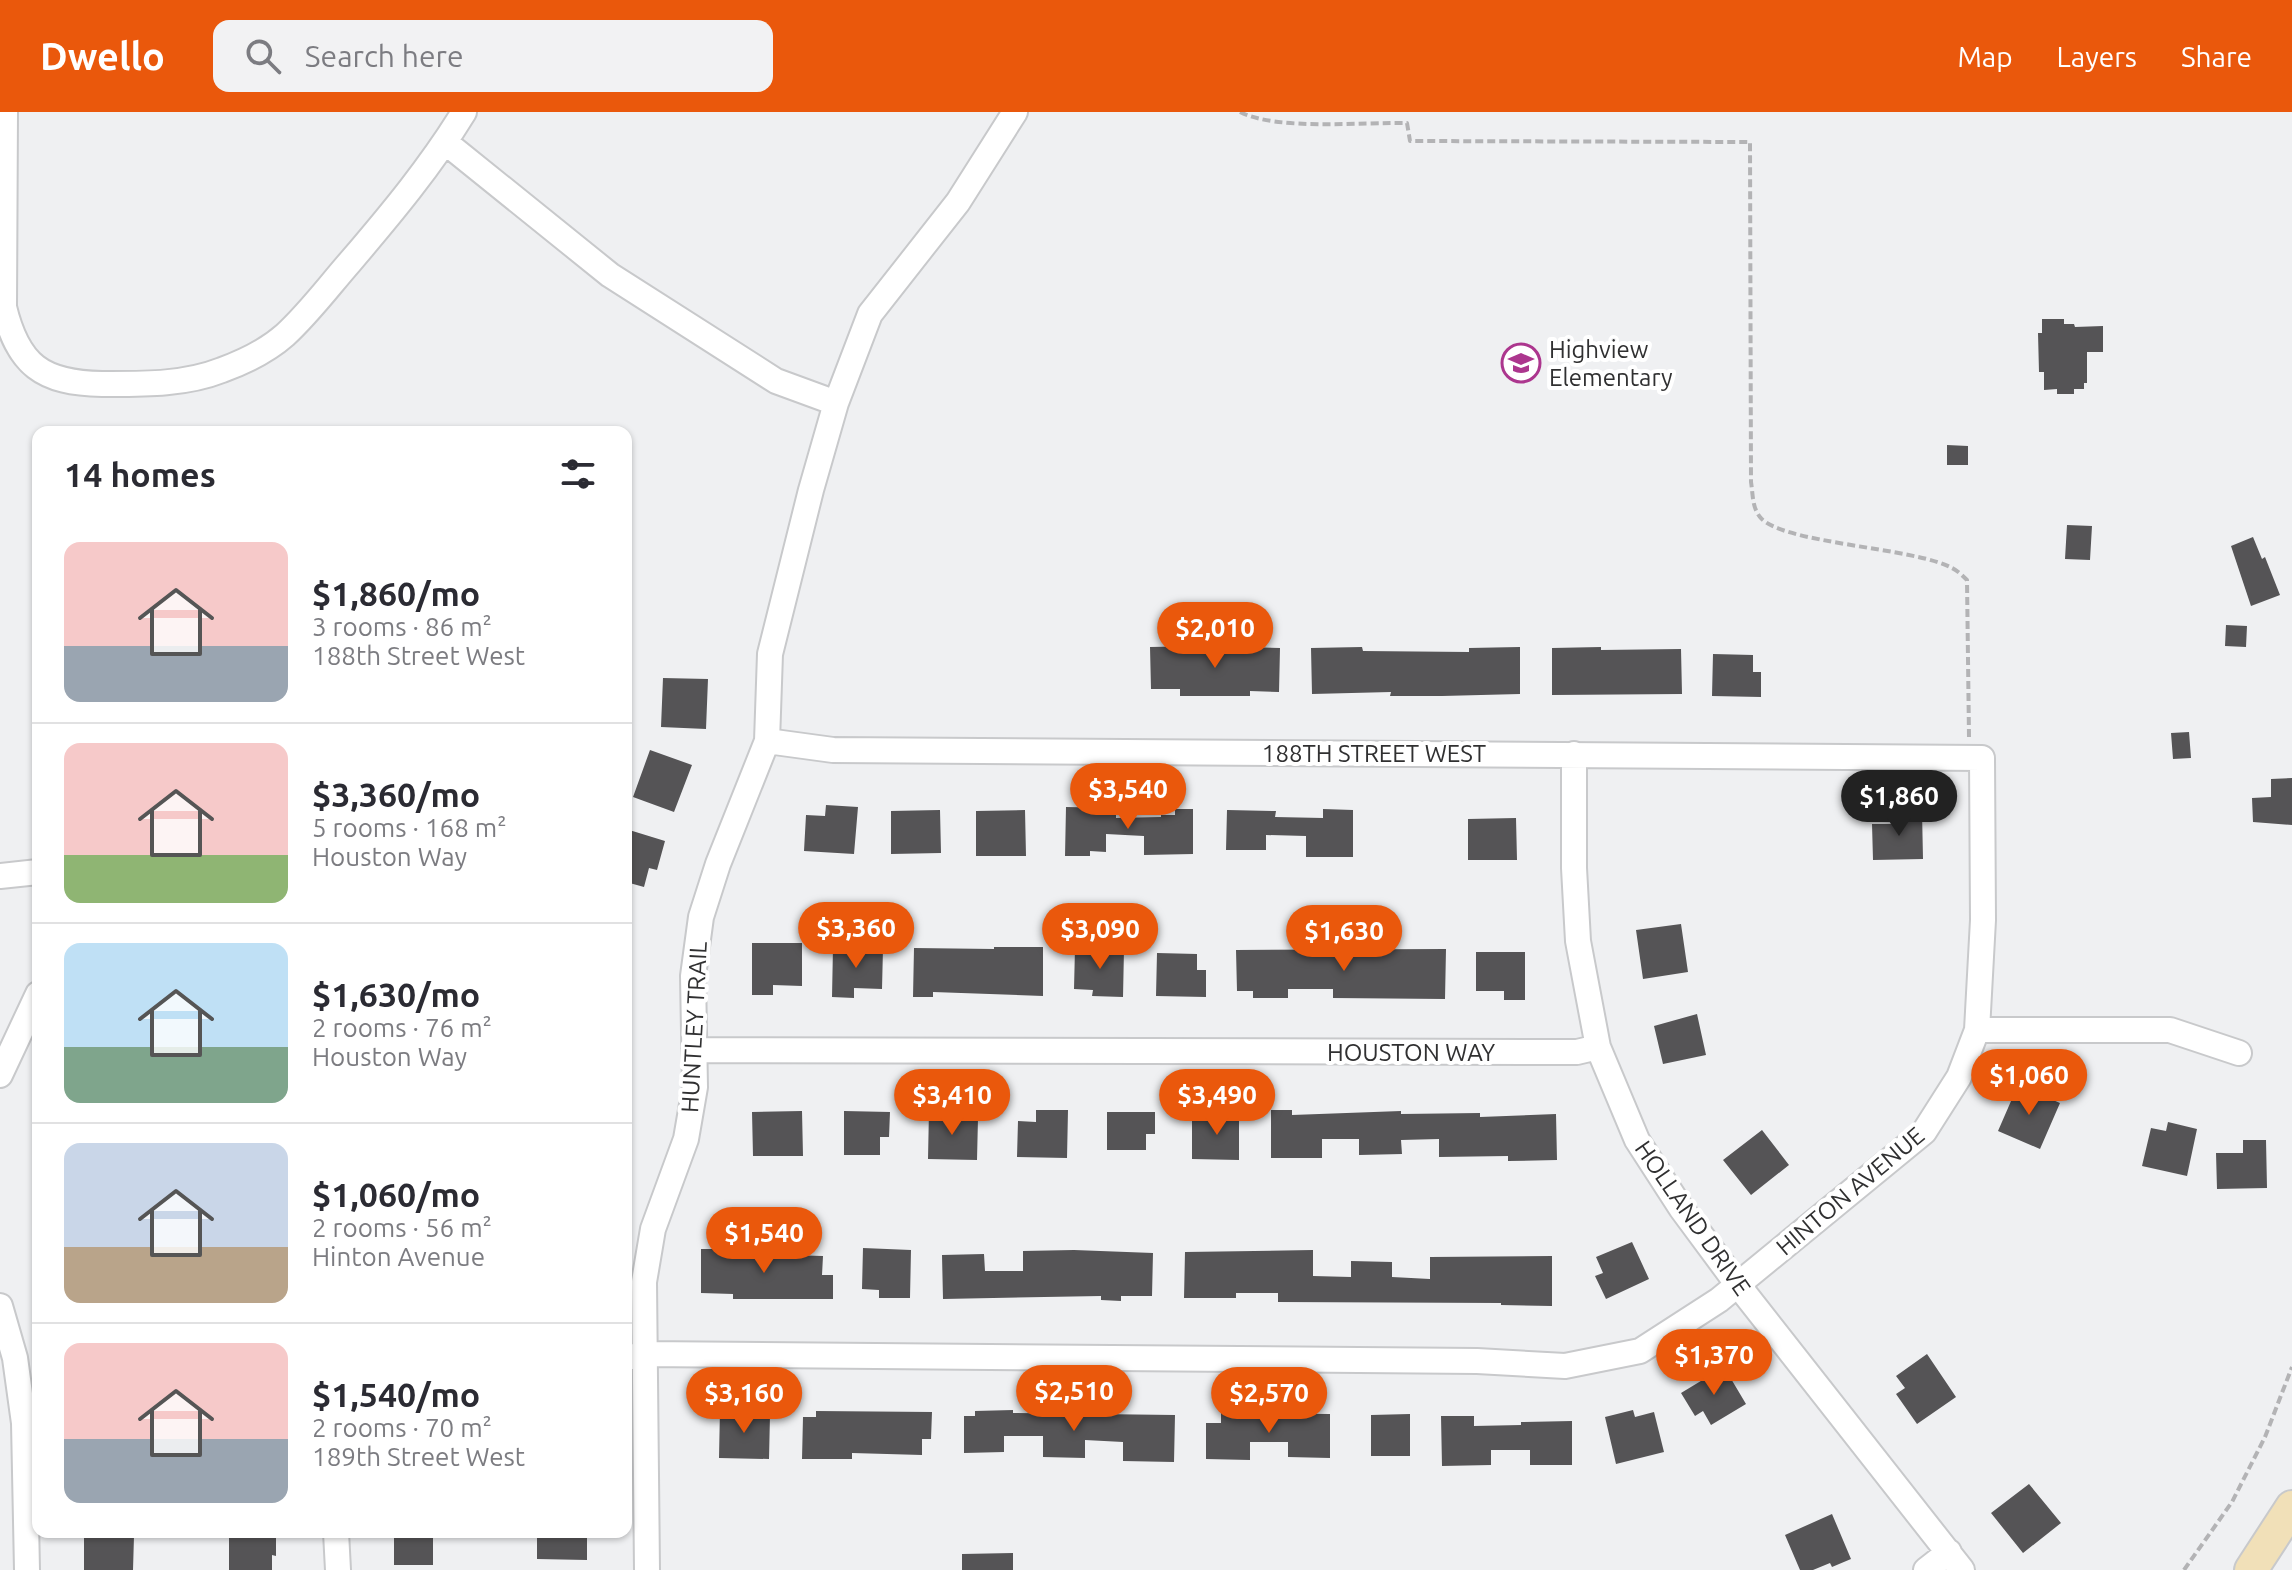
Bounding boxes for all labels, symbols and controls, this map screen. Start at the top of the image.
search box [213,20,773,92]
icon: search [241,34,285,78]
text: Dwello [40,35,165,77]
text: Search here [305,39,463,73]
text: Map [1957,41,2013,72]
text: Layers [2057,41,2137,72]
text: Share [2181,41,2252,72]
place label: Highview Elementary [1549,336,1673,391]
school or university icon: Highview Elementary [1500,342,1542,384]
icon: filters [556,452,600,496]
text: 14 homes [64,455,216,493]
icon: home [128,574,224,670]
text: $1,860/mo [312,574,480,612]
pin: $2,010 [1150,602,1280,670]
text: 3 rooms · 86 m² [312,612,492,641]
text: $2,010 [1175,613,1255,642]
text: 188th Street West [312,641,525,670]
street label: 188TH STREET WEST [1262,740,1486,767]
pin: $3,540 [1063,763,1193,831]
pin: $1,860 [1834,770,1964,838]
text: $3,540 [1088,774,1168,803]
icon: home [128,775,224,871]
text: $3,360/mo [312,775,480,813]
text: $1,860 [1859,781,1939,810]
text: 5 rooms · 168 m² [312,813,507,842]
text: Houston Way [312,842,467,871]
pin: $3,360 [791,902,921,970]
pin: $3,090 [1035,903,1165,971]
pin: $1,630 [1279,905,1409,973]
text: $3,360 [816,913,896,942]
text: $3,090 [1060,914,1140,943]
text: $1,630 [1304,916,1384,945]
street label: HUNTLEY TRAIL [676,941,712,1113]
icon: home [128,975,224,1071]
text: $1,630/mo [312,975,480,1013]
text: 2 rooms · 76 m² [312,1013,492,1042]
street label: HOUSTON WAY [1327,1039,1495,1066]
text: Houston Way [312,1042,467,1071]
pin: $1,060 [1964,1049,2094,1117]
text: $1,060 [1989,1060,2069,1089]
pin: $3,410 [887,1069,1017,1137]
pin: $3,490 [1152,1069,1282,1137]
text: $3,410 [912,1080,992,1109]
text: $3,490 [1177,1080,1257,1109]
street label: HINTON AVENUE [1771,1121,1929,1261]
street label: HOLLAND DRIVE [1630,1136,1756,1300]
icon: home [128,1175,224,1271]
text: $1,060/mo [312,1175,480,1213]
pin: $1,540 [699,1207,829,1275]
text: 2 rooms · 56 m² [312,1213,492,1242]
text: $1,540 [724,1218,804,1247]
text: Hinton Avenue [312,1242,485,1271]
pin: $1,370 [1649,1329,1779,1397]
text: $1,370 [1674,1340,1754,1369]
pin: $2,510 [1009,1365,1139,1433]
pin: $3,160 [679,1367,809,1435]
pin: $2,570 [1204,1367,1334,1435]
icon: home [128,1375,224,1471]
text: $1,540/mo [312,1375,480,1413]
text: $2,510 [1034,1376,1114,1405]
text: $3,160 [704,1378,784,1407]
text: $2,570 [1229,1378,1309,1407]
text: 2 rooms · 70 m² [312,1413,492,1442]
text: 189th Street West [312,1442,525,1471]

